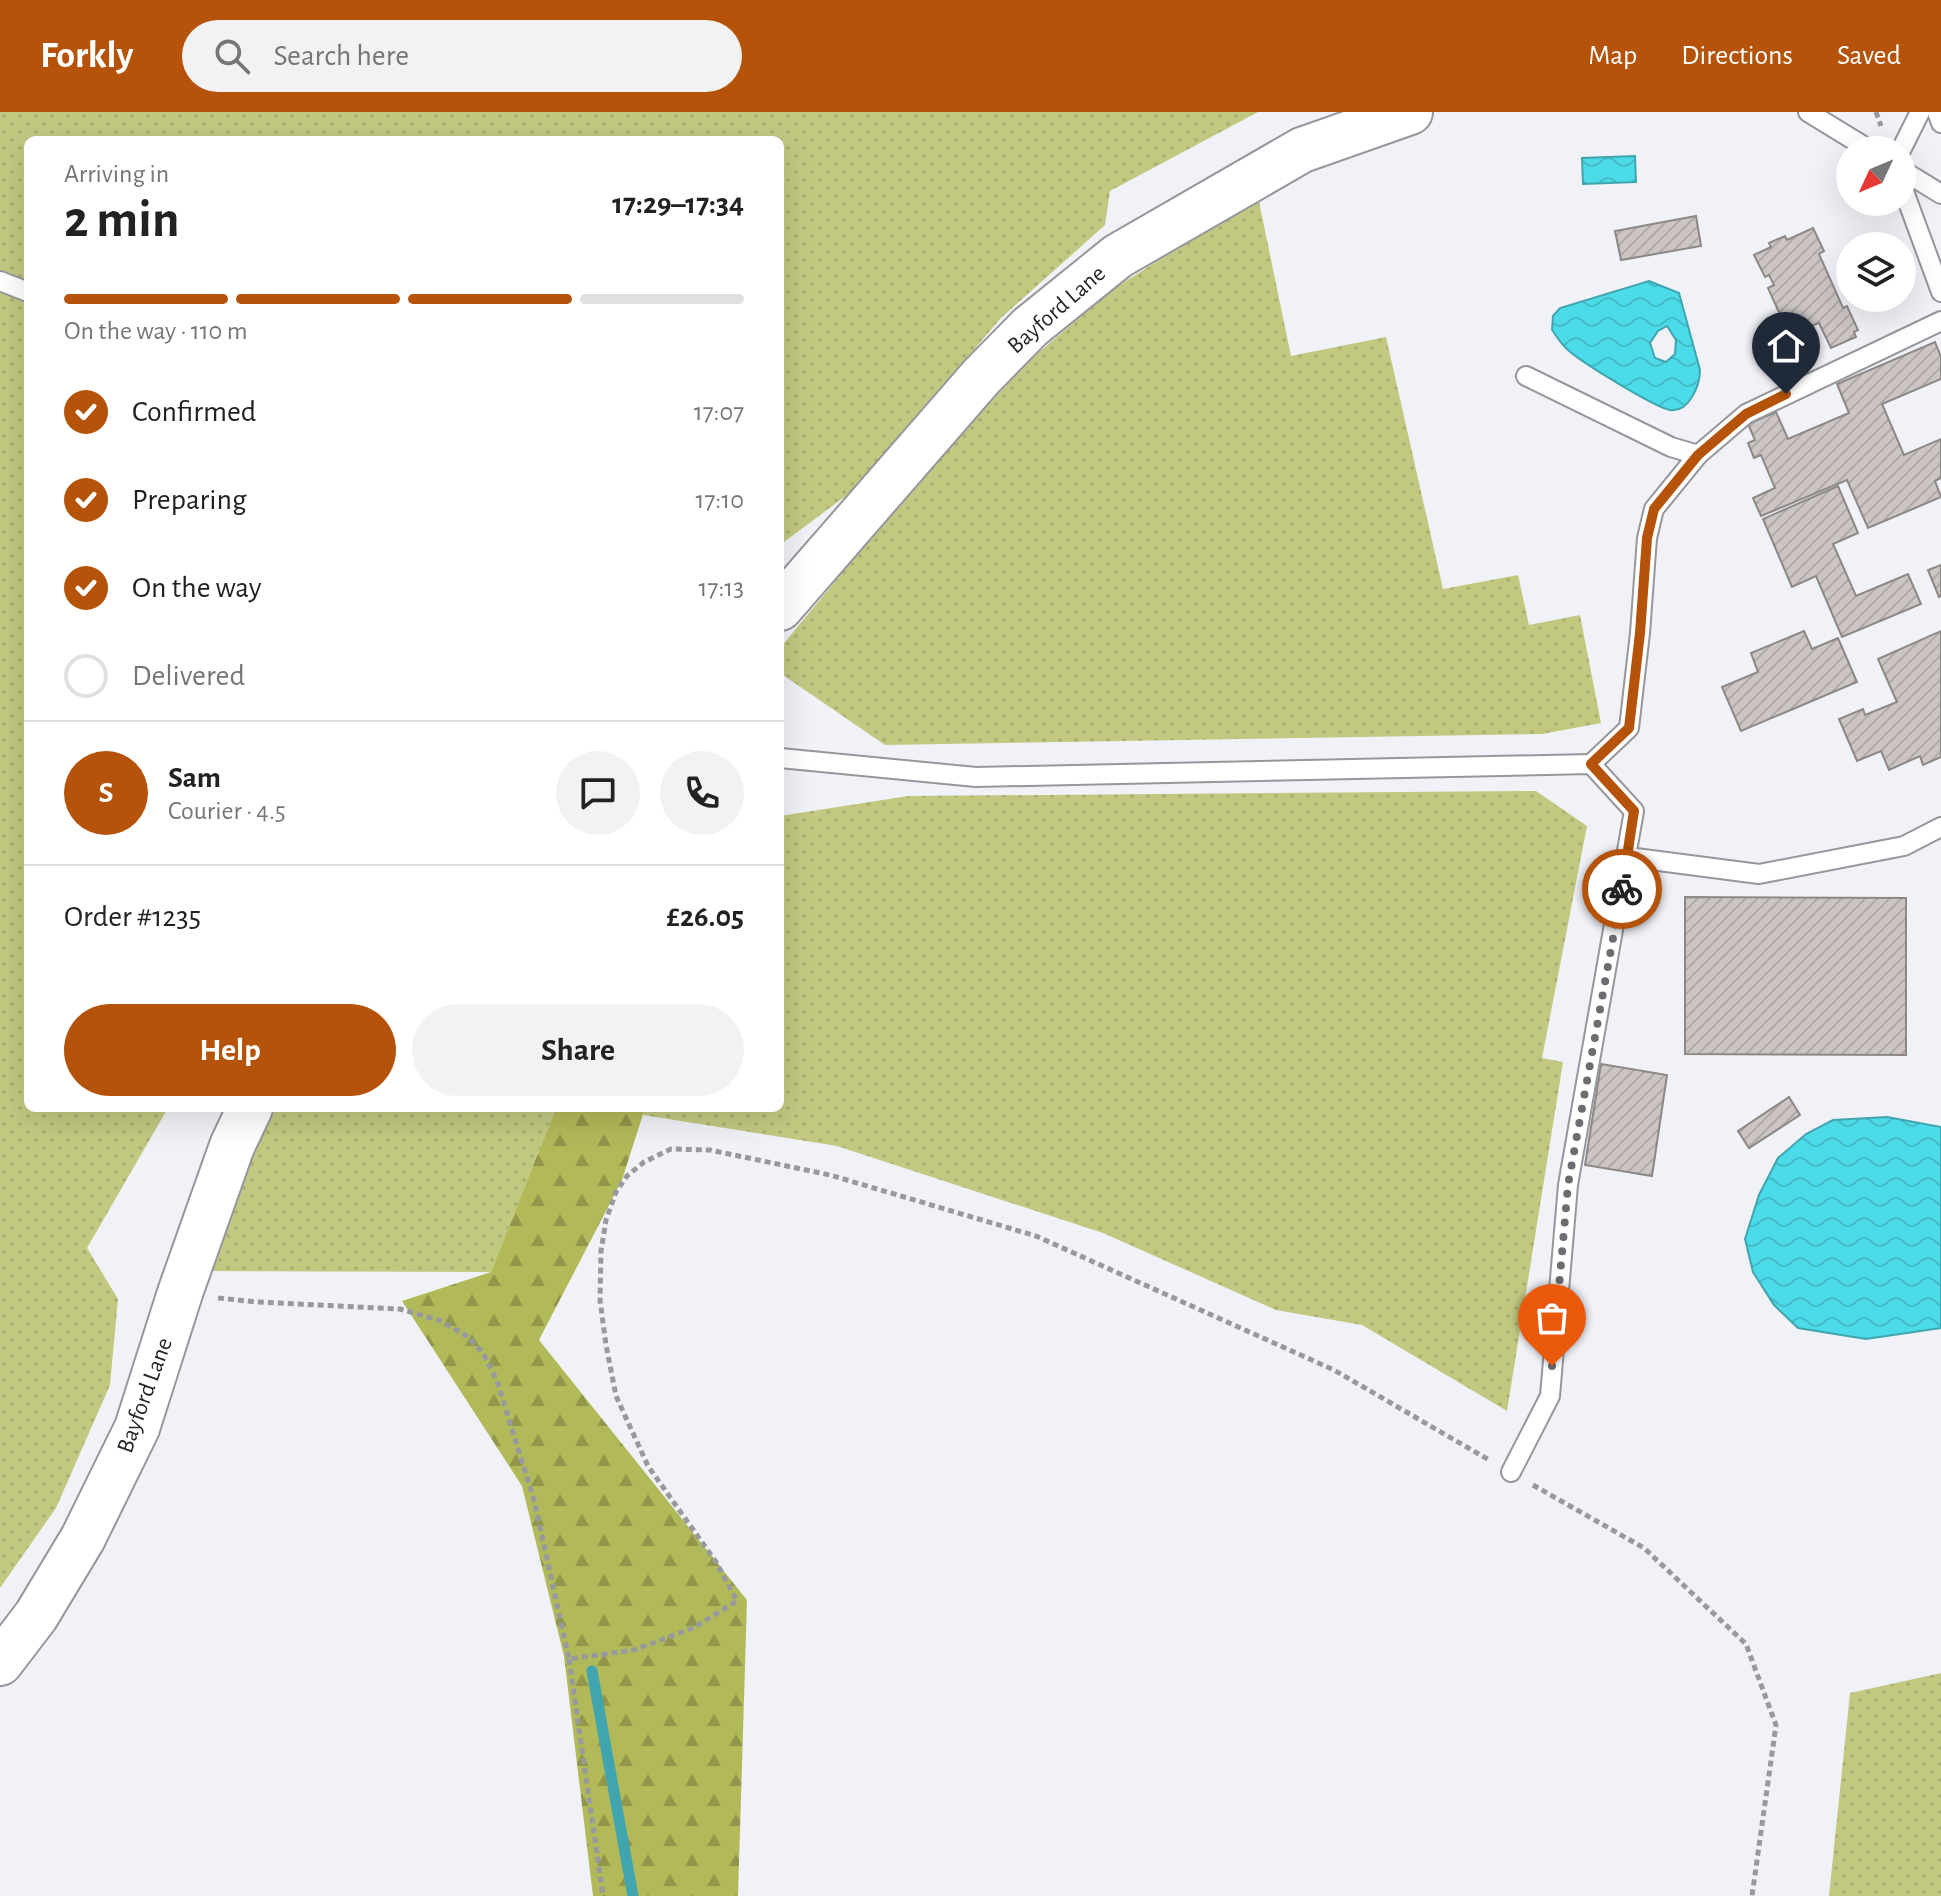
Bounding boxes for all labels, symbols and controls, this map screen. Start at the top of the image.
search box [182,20,742,92]
icon: search [210,34,254,78]
text: Forkly [40,37,134,75]
text: Search here [274,41,409,71]
text: Map [1588,42,1637,70]
text: Directions [1681,42,1793,70]
text: Saved [1837,42,1901,70]
north arrow [1836,136,1916,216]
map controls [1836,136,1916,312]
text: Arriving in [64,161,169,187]
text: 17:29–17:34 [612,189,744,219]
text: 2 min [64,194,179,246]
button: layers [1836,232,1916,312]
street label: Bayford Lane [1003,261,1110,358]
pin [1752,312,1820,394]
text: On the way · 110 m [64,318,247,344]
icon: home [1764,324,1808,368]
icon: check [64,390,108,434]
text: Confirmed [132,397,256,427]
text: 17:07 [694,399,744,425]
icon: check [64,478,108,522]
text: Preparing [132,485,247,515]
text: 17:10 [696,487,744,513]
icon: check [64,566,108,610]
text: On the way [132,573,261,603]
text: 17:13 [699,575,744,601]
text: Delivered [132,661,245,691]
button: chat [556,751,640,835]
button: phone [660,751,744,835]
text: Sam [168,763,221,793]
text: S [99,778,113,808]
text: Courier · 4.5 [168,798,286,824]
courier [1582,849,1662,929]
icon: bike [1600,867,1644,911]
text: Order #1235 [64,902,201,932]
text: £26.05 [667,902,744,932]
button: Help [64,1004,396,1096]
button: Share [412,1004,744,1096]
pin [1518,1284,1586,1366]
icon: bag [1530,1296,1574,1340]
street label: Bayford Lane [113,1335,177,1456]

